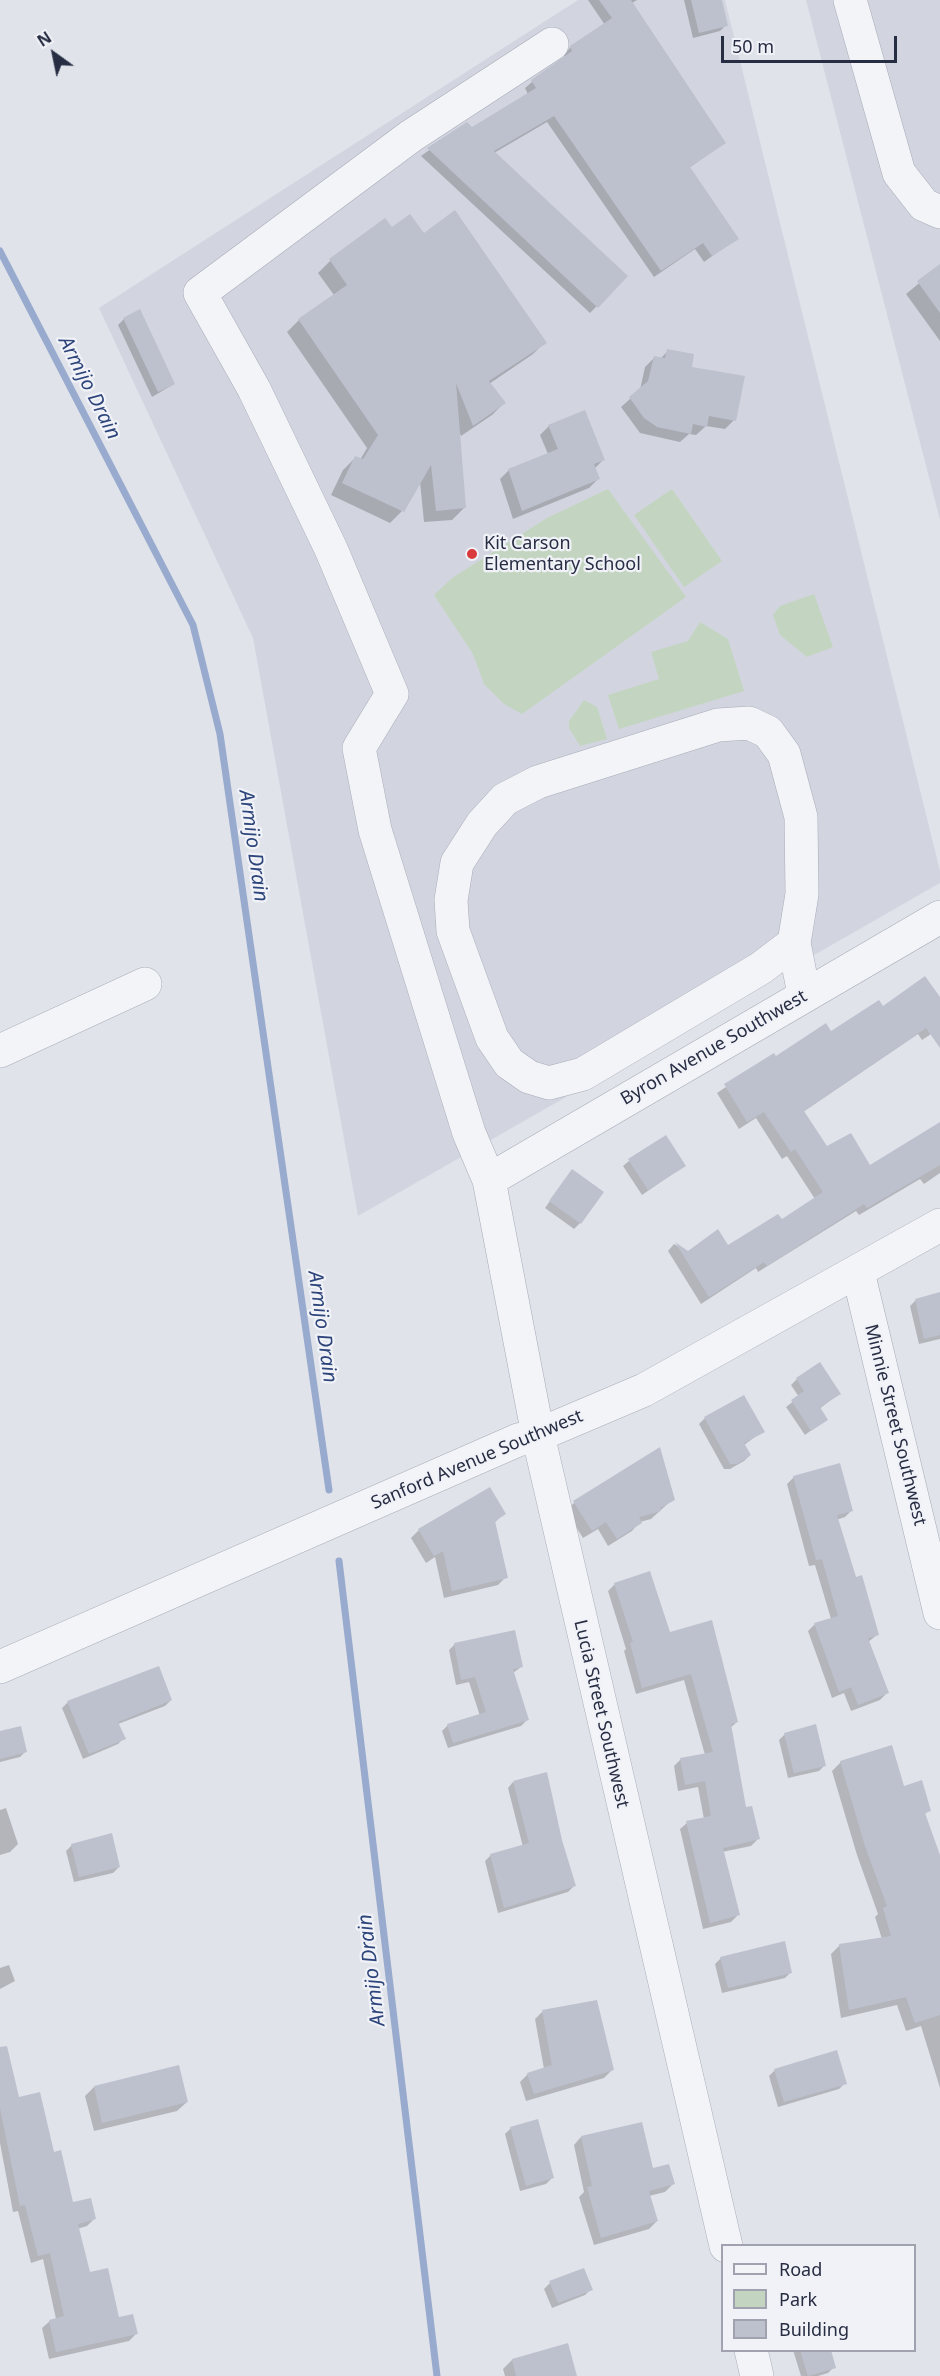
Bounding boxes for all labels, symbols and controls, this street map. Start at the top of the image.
north arrow [24,24,84,84]
scale bar [724,24,900,62]
text: N [33,26,56,52]
text: 50 m [732,34,774,58]
water label: Armijo Drain [53,332,125,444]
place label: Kit Carson Elementary School [484,533,641,576]
marker: Kit Carson Elementary School [465,547,479,561]
water label: Armijo Drain [233,789,273,903]
street label: Byron Avenue Southwest [617,986,811,1110]
water label: Armijo Drain [302,1270,342,1384]
street label: Minnie Street Southwest [860,1322,930,1528]
street label: Sanford Avenue Southwest [368,1406,586,1514]
street label: Lucia Street Southwest [569,1618,633,1810]
water label: Armijo Drain [353,1913,391,2027]
legend [721,2244,916,2352]
text: Road [779,2257,822,2281]
text: Park [779,2287,817,2311]
text: Building [779,2317,849,2341]

